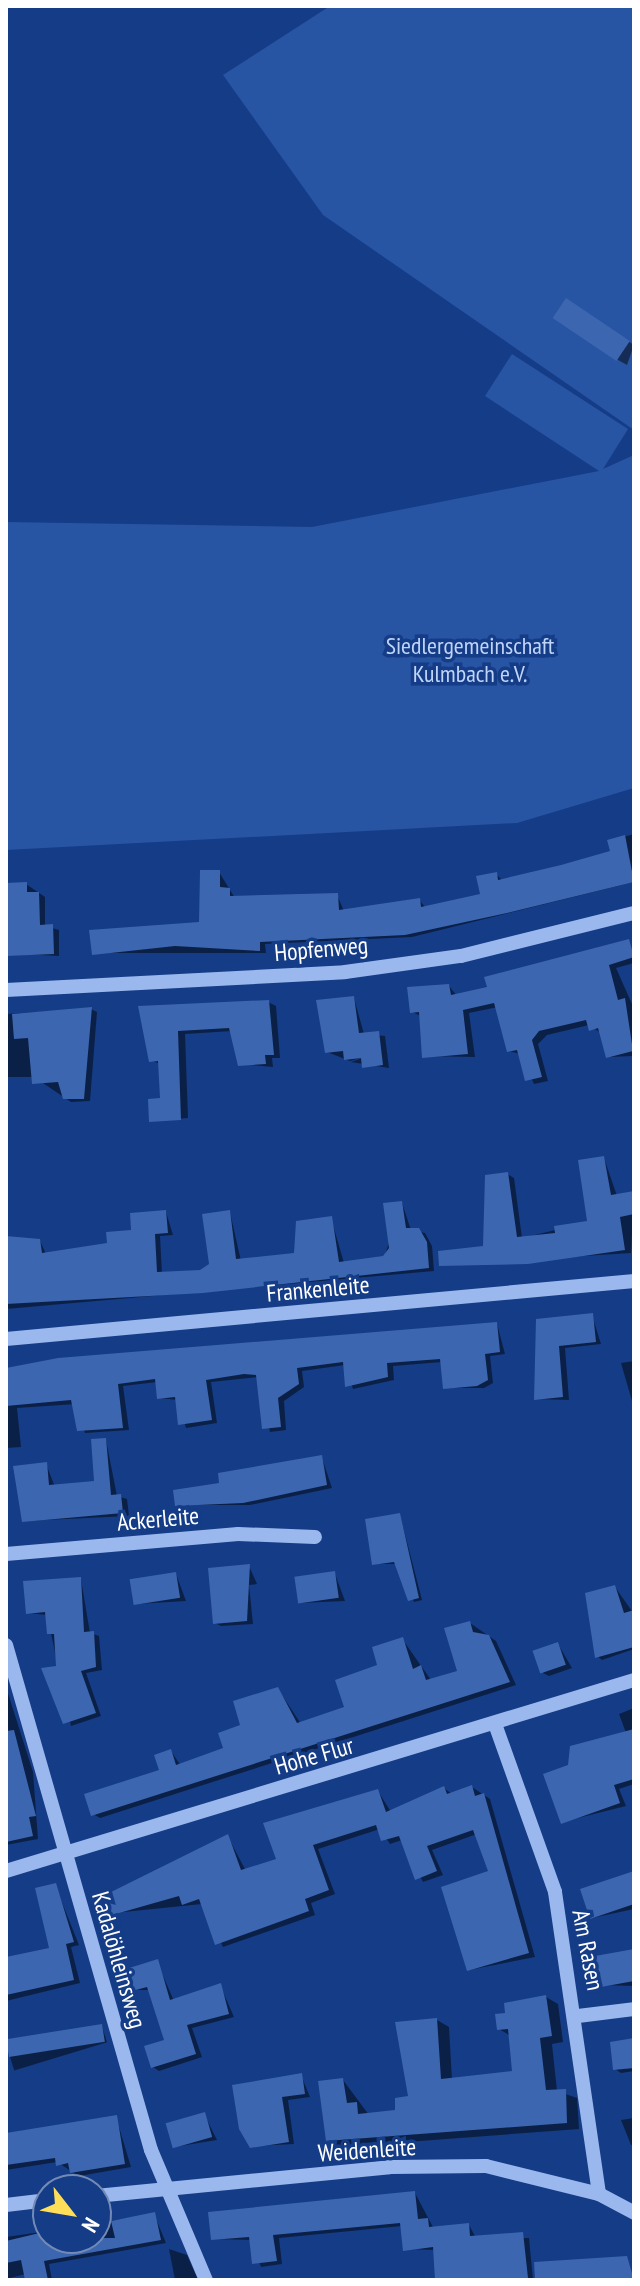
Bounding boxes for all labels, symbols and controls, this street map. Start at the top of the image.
park label: Siedlergemeinschaft Kulmbach e.V. [386,632,554,688]
street label: Hopfenweg [273,931,369,967]
street label: Frankenleite [265,1270,371,1308]
street label: Ackerleite [116,1501,200,1537]
street label: Hohe Flur [271,1731,357,1781]
street label: Kadalöhleinsweg [86,1888,152,2032]
street label: Am Rasen [566,1907,610,1993]
street label: Weidenleite [317,2132,417,2168]
north arrow [32,2174,112,2254]
text: N [76,2213,106,2238]

